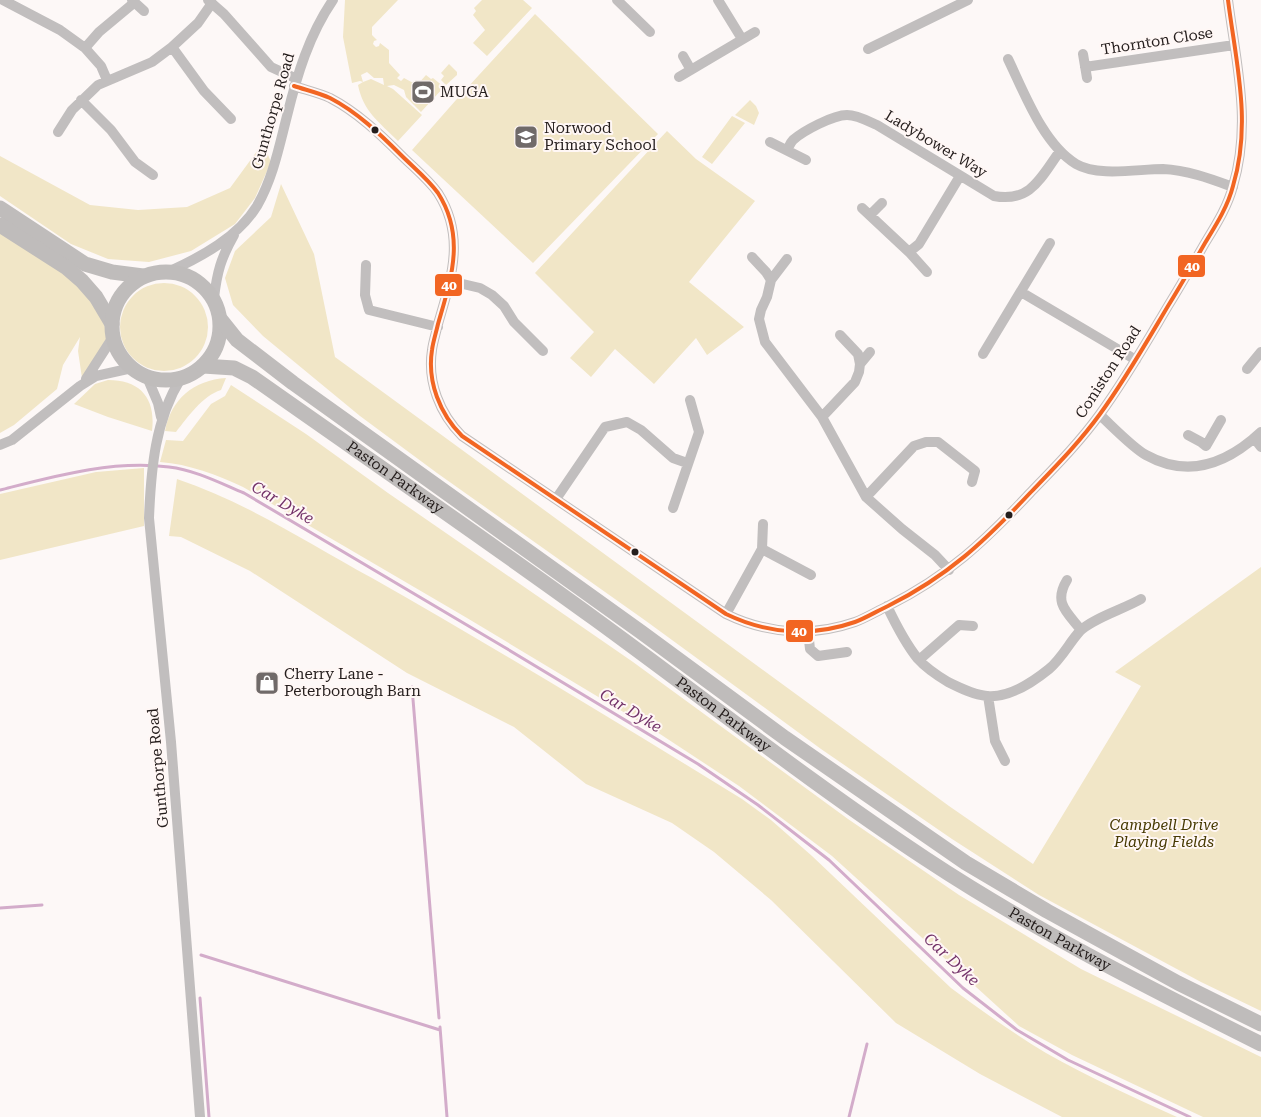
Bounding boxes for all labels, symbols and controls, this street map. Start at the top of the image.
street label: Thornton Close [1100,23,1214,59]
street label: Gunthorpe Road [248,50,298,171]
sports icon: MUGA [410,79,436,105]
place label: MUGA [440,83,489,101]
street label: Ladybower Way [882,106,990,182]
place label: Norwood Primary School [544,119,657,154]
school or university icon: Norwood Primary School [513,124,539,150]
unlabelled marker [370,125,380,135]
line badge: 40 [1177,254,1206,278]
text: 40 [1184,258,1200,274]
line badge: 40 [434,273,463,297]
text: 40 [441,277,457,293]
street label: Coniston Road [1071,322,1145,422]
street label: Paston Parkway [343,437,447,518]
water label: Car Dyke [248,477,317,528]
unlabelled marker [1004,510,1014,520]
unlabelled marker [630,547,640,557]
line badge: 40 [785,619,814,643]
text: 40 [791,623,807,639]
place label: Cherry Lane - Peterborough Barn [284,665,421,700]
shop icon: Cherry Lane - Peterborough Barn [254,670,280,696]
street label: Paston Parkway [672,673,775,756]
water label: Car Dyke [596,685,665,736]
street label: Gunthorpe Road [144,707,172,829]
park label: Campbell Drive Playing Fields [1110,816,1219,851]
street label: Paston Parkway [1005,903,1114,975]
water label: Car Dyke [920,929,983,990]

